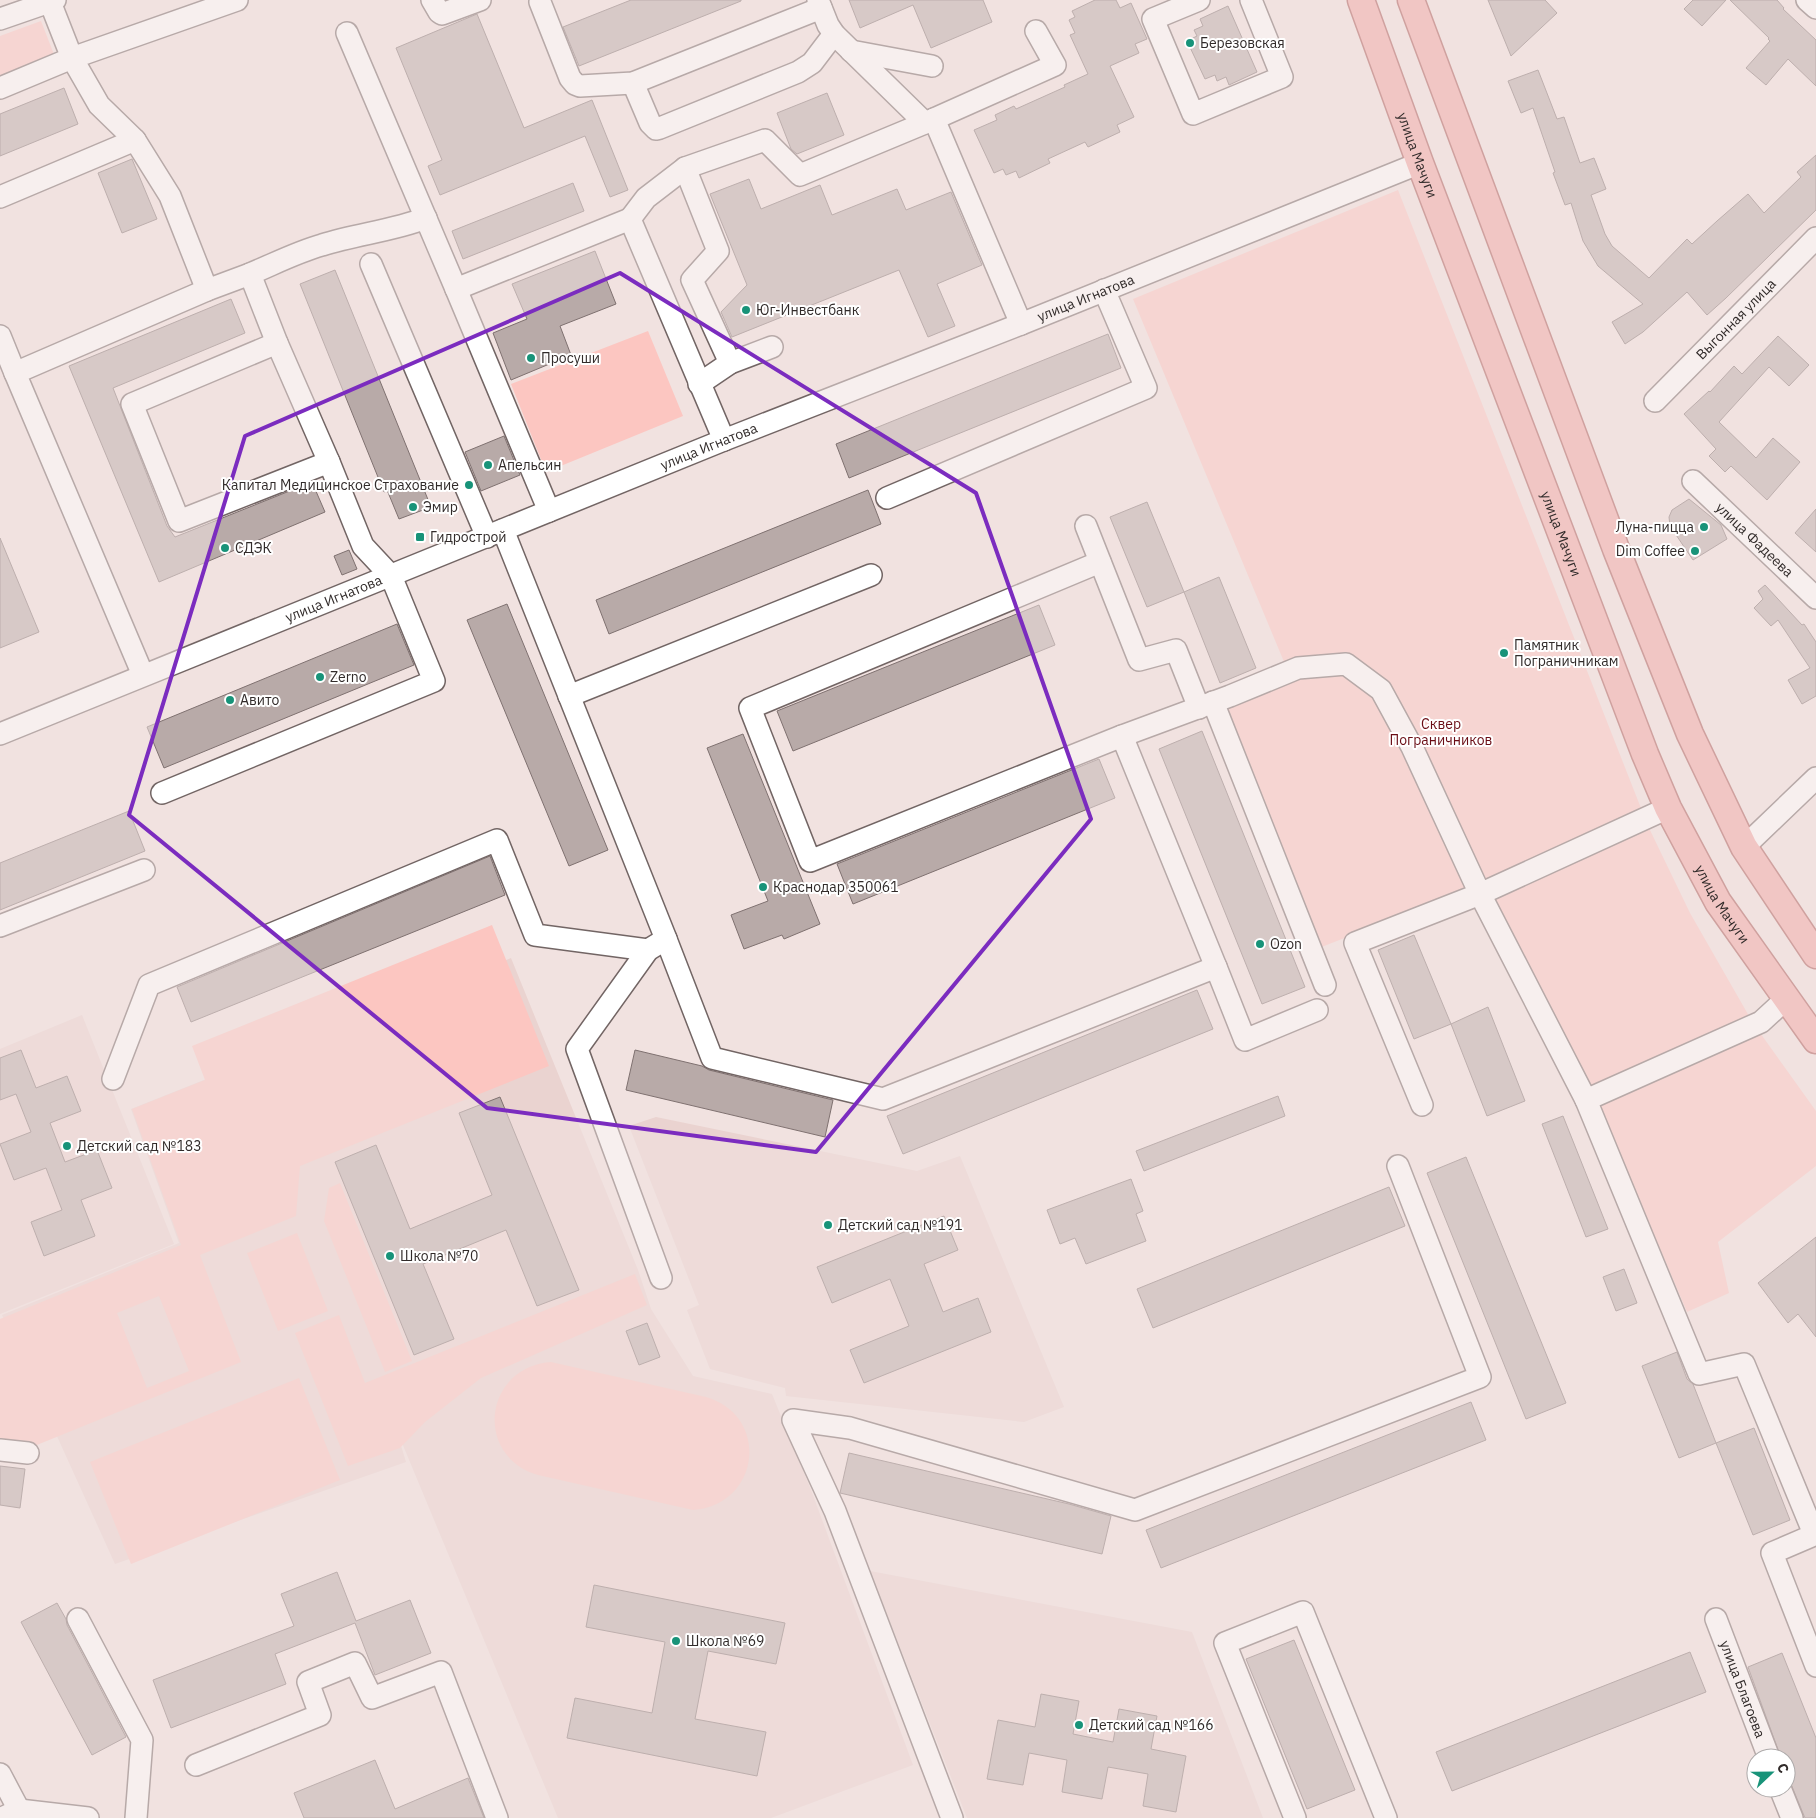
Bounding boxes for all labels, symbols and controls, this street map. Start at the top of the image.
place label: Березовская [1200,34,1285,52]
marker: Березовская [1184,37,1196,49]
street label: улица Мачуги [1393,110,1441,200]
street label: улица Игнатова [1034,270,1137,326]
street label: Выгонная улица [1692,275,1780,363]
place label: Юг-Инвестбанк [756,301,860,319]
marker: Юг-Инвестбанк [740,304,752,316]
place label: Просуши [541,349,600,367]
marker: Просуши [525,352,537,364]
street label: улица Игнатова [658,419,760,474]
place label: Апельсин [498,456,561,474]
marker: Апельсин [482,459,494,471]
place label: Капитал Медицинское Страхование [222,476,459,494]
marker: Капитал Медицинское Страхование [463,479,475,491]
street label: улица Мачуги [1537,489,1585,579]
place label: Эмир [423,498,458,516]
street label: улица Фадеева [1712,498,1798,581]
marker: Эмир [407,501,419,513]
place label: Луна-пицца [1616,518,1695,536]
marker: Луна-пицца [1698,521,1710,533]
place label: Гидрострой [430,528,507,546]
marker: Гидрострой [414,531,426,543]
place label: СДЭК [235,539,272,557]
marker: СДЭК [219,542,231,554]
place label: Dim Coffee [1616,542,1685,560]
marker: Dim Coffee [1689,545,1701,557]
street label: улица Игнатова [282,571,385,626]
place label: Памятник Пограничникам [1514,636,1618,670]
marker: Памятник Пограничникам [1498,647,1510,659]
place label: Zerno [330,668,367,686]
marker: Zerno [314,671,326,683]
place label: Авито [240,691,279,709]
marker: Авито [224,694,236,706]
park label: Сквер Пограничников [1390,715,1492,749]
street label: улица Мачуги [1691,862,1754,947]
place label: Краснодар 350061 [773,878,899,896]
marker: Краснодар 350061 [757,881,769,893]
place label: Ozon [1270,935,1302,953]
marker: Ozon [1254,938,1266,950]
place label: Детский сад №183 [77,1137,202,1155]
marker: Детский сад №183 [61,1140,73,1152]
place label: Детский сад №191 [838,1216,963,1234]
marker: Детский сад №191 [822,1219,834,1231]
place label: Школа №70 [400,1247,479,1265]
marker: Школа №70 [384,1250,396,1262]
place label: Школа №69 [686,1632,765,1650]
marker: Школа №69 [670,1635,682,1647]
street label: улица Благоева [1716,1638,1770,1741]
place label: Детский сад №166 [1089,1716,1214,1734]
marker: Детский сад №166 [1073,1719,1085,1731]
north arrow [1746,1748,1796,1798]
text: С [1773,1761,1793,1776]

